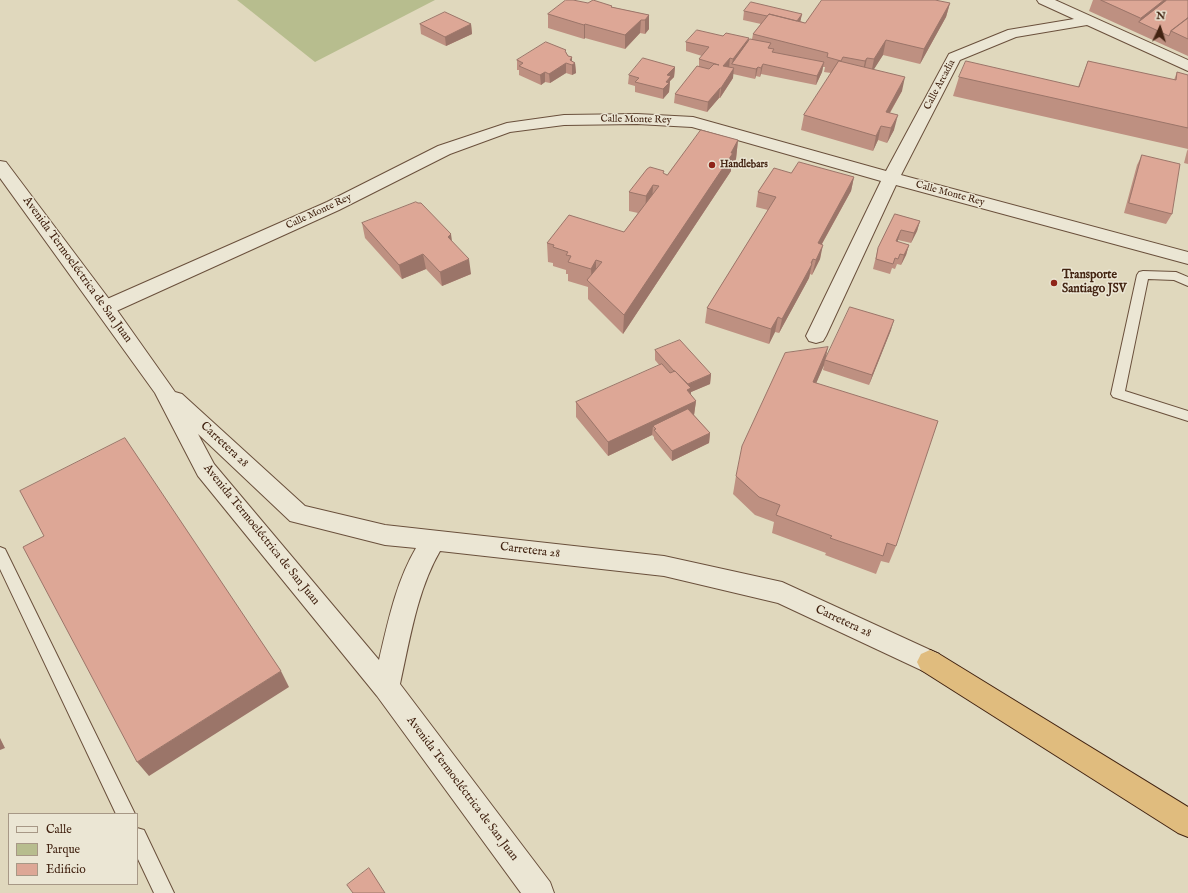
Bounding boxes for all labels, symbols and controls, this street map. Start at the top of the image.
north arrow [1140,8,1180,48]
text: N [1156,9,1166,23]
street label: Calle Arcadia [922,58,958,112]
street label: Calle Monte Rey [600,113,672,127]
place label: Handlebars [720,159,768,171]
marker: Handlebars [707,160,717,170]
street label: Calle Monte Rey [914,179,986,209]
street label: Calle Monte Rey [284,192,354,232]
street label: Avenida Termoeléctrica de San Juan [19,194,135,346]
place label: Transporte Santiago JSV [1062,269,1127,297]
marker: Transporte Santiago JSV [1049,278,1059,288]
street label: Carretera 28 [197,419,251,471]
street label: Avenida Termoeléctrica de San Juan [200,462,322,608]
street label: Carretera 28 [499,540,561,562]
street label: Carretera 28 [813,603,873,641]
street label: Avenida Termoeléctrica de San Juan [403,714,521,864]
legend [8,813,138,885]
text: Calle [46,822,72,837]
text: Parque [46,842,80,857]
text: Edificio [46,862,86,877]

